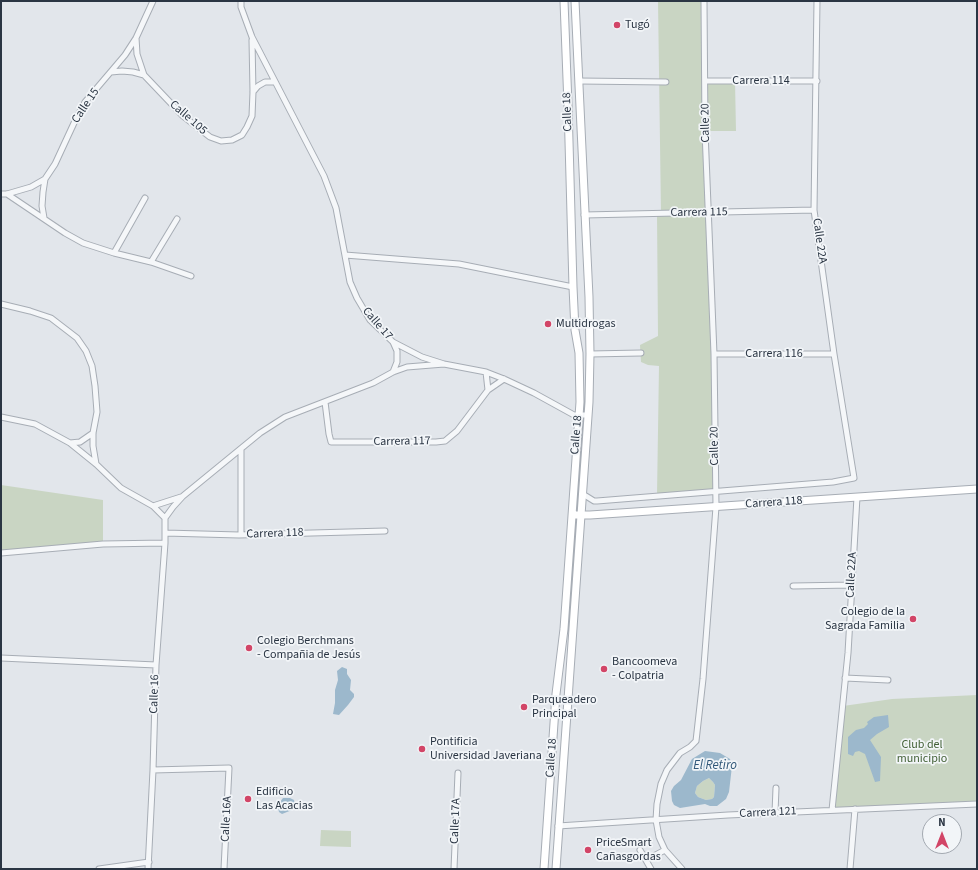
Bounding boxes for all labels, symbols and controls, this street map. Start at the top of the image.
place label: Tugó [625,18,650,32]
marker: Tugó [612,20,622,30]
street label: Carrera 114 [732,74,790,88]
street label: Calle 15 [69,86,103,126]
street label: Calle 18 [560,92,576,132]
street label: Calle 105 [166,98,210,138]
street label: Calle 20 [698,103,714,143]
street label: Carrera 115 [670,205,728,221]
street label: Calle 22A [809,217,829,265]
street label: Calle 17 [359,304,395,344]
place label: Multidrogas [556,317,615,331]
marker: Multidrogas [543,319,553,329]
street label: Carrera 116 [745,347,803,361]
street label: Calle 18 [568,415,586,455]
street label: Calle 20 [707,426,723,466]
street label: Carrera 117 [373,434,431,450]
street label: Carrera 118 [745,494,803,512]
street label: Carrera 118 [246,526,304,542]
street label: Calle 22A [844,552,860,598]
place label: Colegio de la Sagrada Familia [825,605,905,633]
marker: Colegio de la Sagrada Familia [908,614,918,624]
place label: Colegio Berchmans - Compañia de Jesús [257,634,360,662]
marker: Colegio Berchmans - Compañia de Jesús [244,643,254,653]
place label: Bancoomeva - Colpatria [612,655,677,683]
marker: Bancoomeva - Colpatria [599,664,609,674]
street label: Calle 16 [147,674,163,714]
place label: Parqueadero Principal [532,693,597,721]
marker: Parqueadero Principal [519,702,529,712]
place label: Pontificia Universidad Javeriana [430,735,542,763]
street label: Calle 18 [543,738,561,778]
park label: Club del municipio [897,738,947,766]
marker: Pontificia Universidad Javeriana [417,744,427,754]
water label: El Retiro [693,758,737,774]
place label: Edificio Las Acacias [256,785,313,813]
marker: Edificio Las Acacias [243,794,253,804]
street label: Calle 16A [219,796,235,842]
street label: Calle 17A [448,798,464,844]
street label: Carrera 121 [739,804,797,822]
north arrow [922,814,962,854]
text: N [938,815,946,830]
place label: PriceSmart Cañasgordas [596,836,661,864]
marker: PriceSmart Cañasgordas [583,845,593,855]

